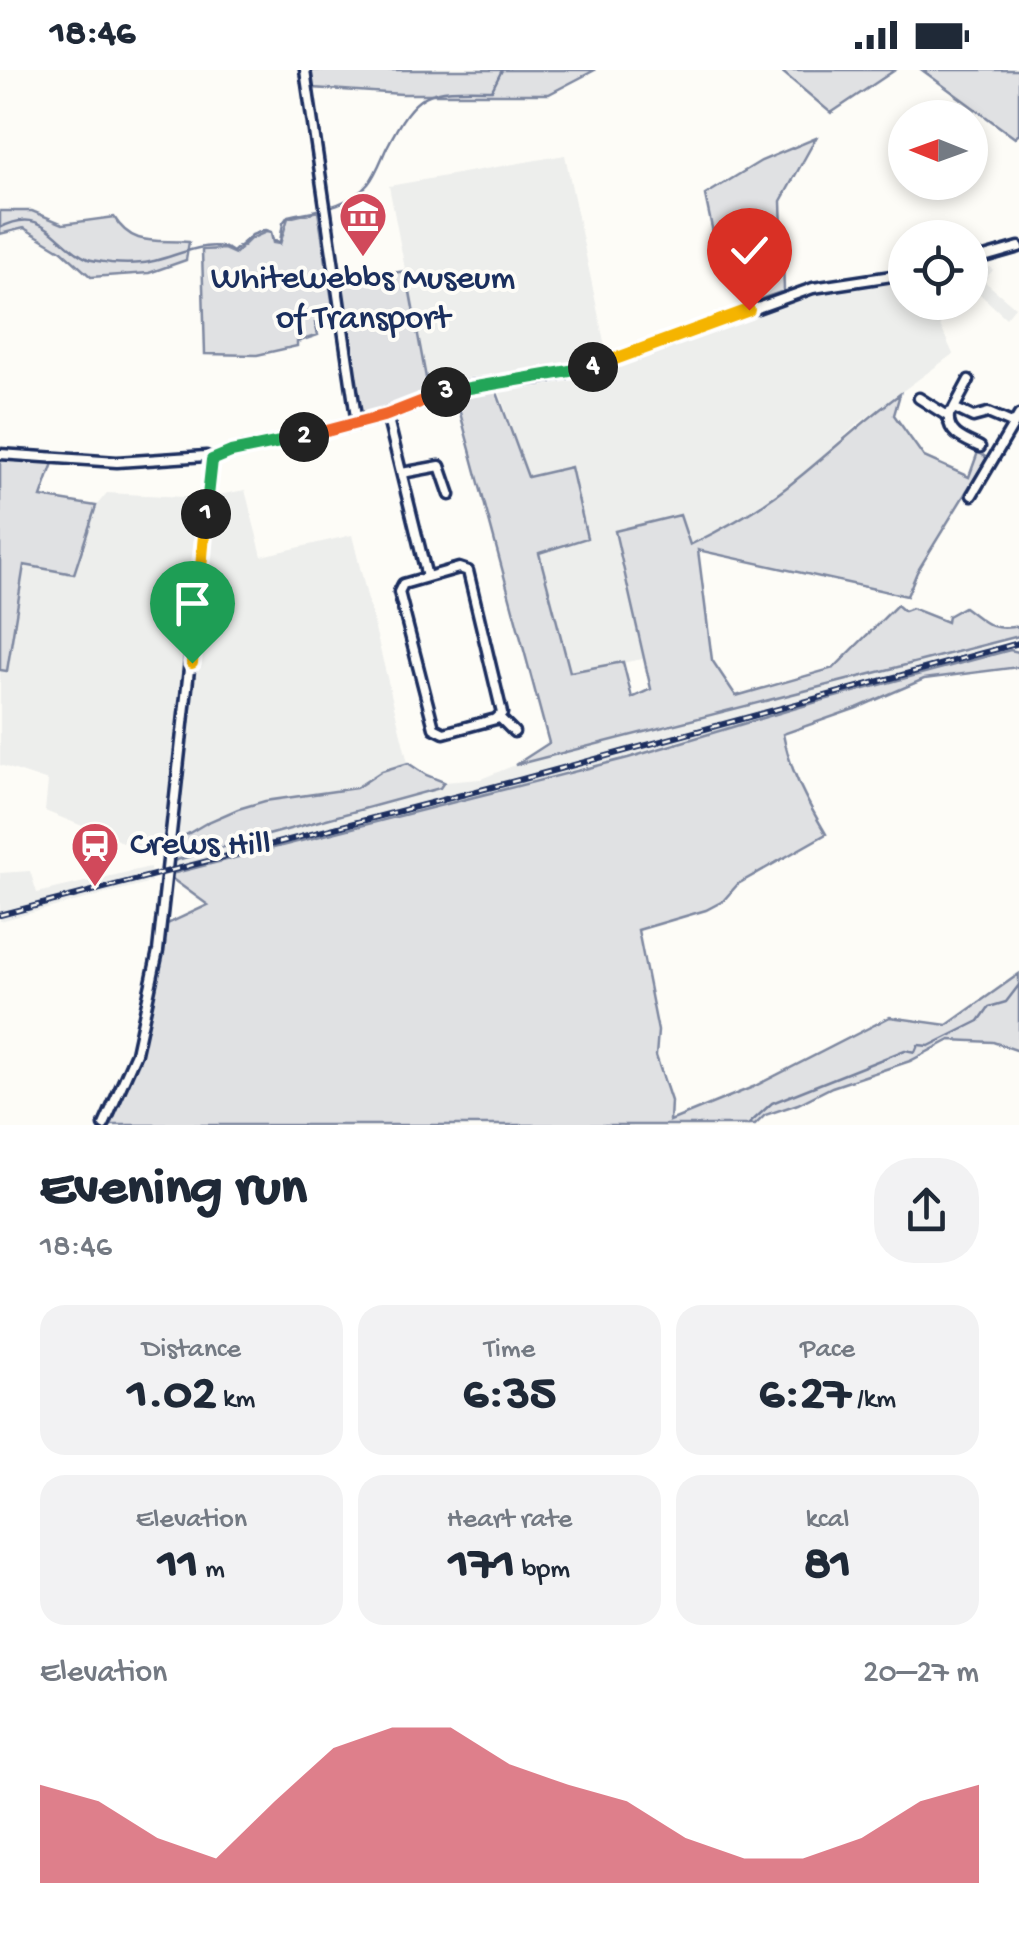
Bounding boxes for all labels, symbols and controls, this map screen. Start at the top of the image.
text: 18:46 [50,13,135,57]
north arrow [888,100,988,200]
map controls [888,100,988,320]
museum icon: Whitewebbs Museum of Transport [337,190,389,258]
pin [707,208,792,311]
button: locate [888,220,988,320]
icon: check [722,223,777,278]
place label: Whitewebbs Museum of Transport [211,260,516,341]
pin: 4 [568,342,618,392]
text: 4 [586,350,600,383]
pin: 3 [421,367,471,417]
text: 3 [439,375,453,408]
pin: 2 [279,412,329,462]
text: 2 [297,420,311,453]
pin: 1 [181,489,231,539]
text: 1 [200,497,212,530]
pin [150,561,235,664]
icon: arrive [165,576,220,631]
station icon: Crews Hill [69,820,121,888]
place label: Crews Hill [130,826,271,867]
button: share [874,1158,979,1263]
text: Evening run [40,1159,307,1223]
text: 18:46 [40,1229,112,1267]
text: Distance [142,1334,241,1367]
text: Time [484,1334,535,1367]
text: Pace [800,1334,855,1367]
text: 1.02 [128,1367,216,1426]
text: 6:35 [463,1367,556,1426]
text: 6:27 [759,1367,850,1426]
text: km [216,1384,255,1417]
text: /km [850,1384,896,1417]
text: Elevation [136,1504,247,1537]
text: Heart rate [447,1504,572,1537]
text: kcal [806,1504,849,1537]
text: 11 [158,1537,198,1596]
text: 171 [449,1537,515,1596]
text: 81 [804,1537,851,1596]
text: m [198,1554,225,1587]
text: bpm [515,1554,570,1587]
text: Elevation [40,1655,167,1693]
text: 20–27 m [863,1655,979,1693]

